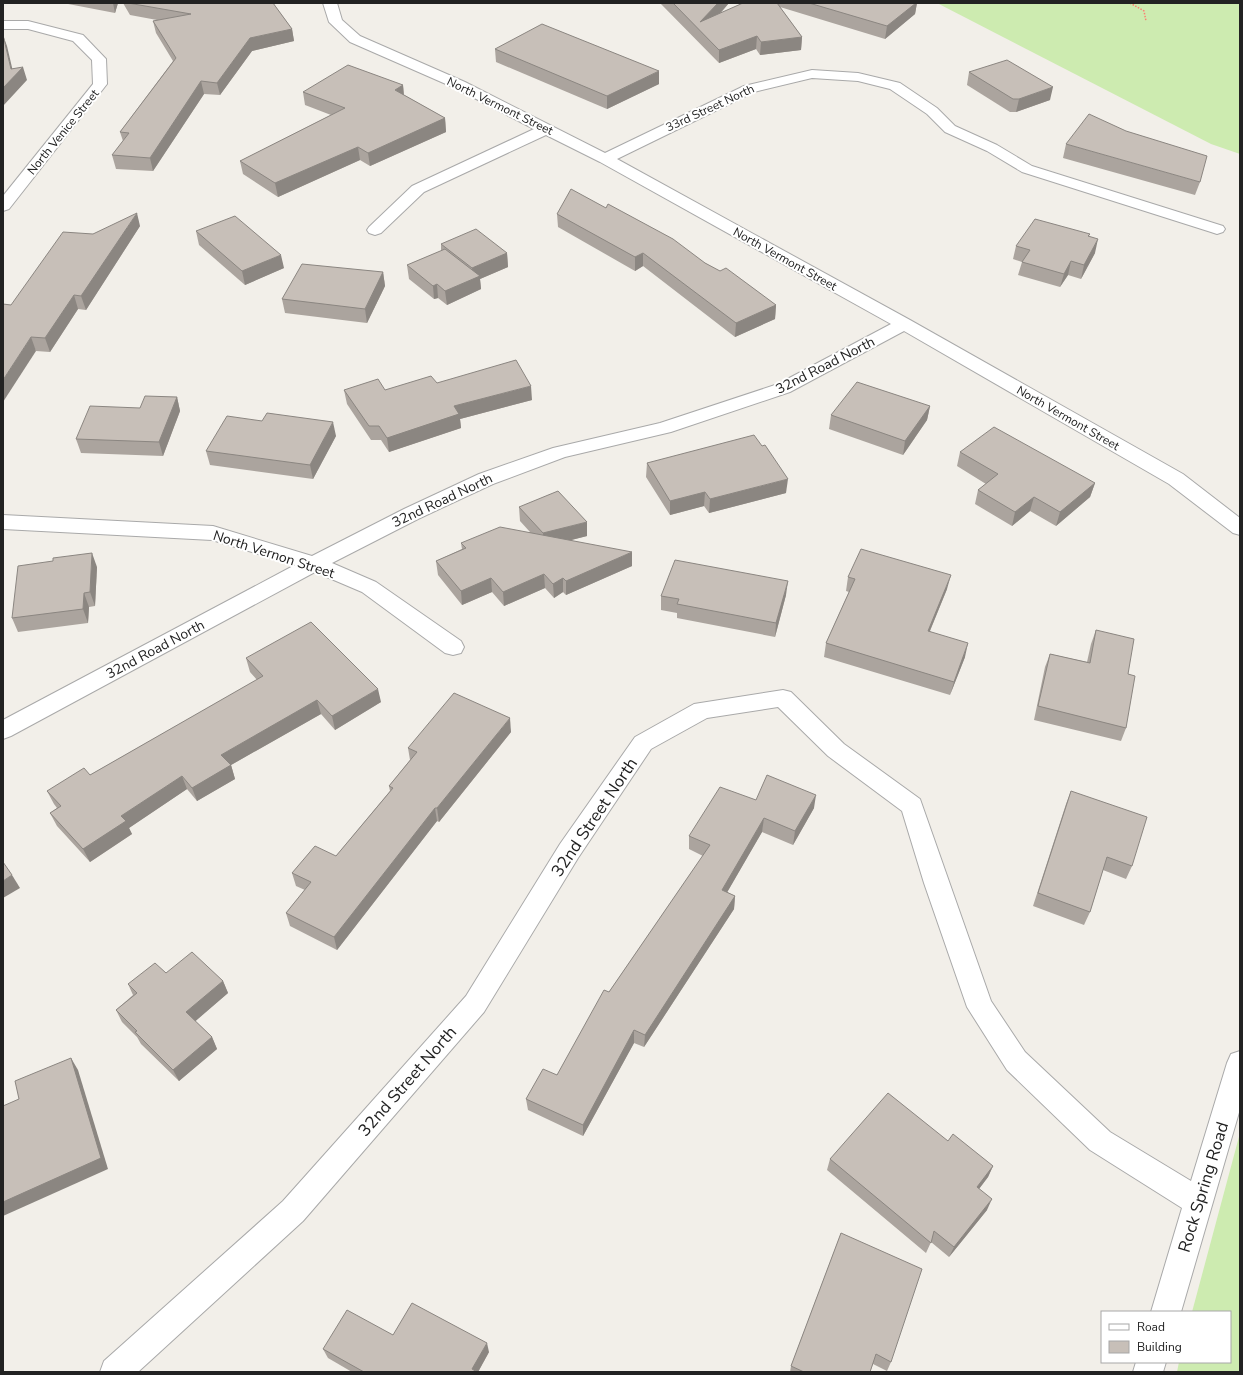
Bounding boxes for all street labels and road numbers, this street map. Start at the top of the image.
street label: North Vermont Street [444,73,556,139]
street label: 33rd Street North [663,81,757,135]
street label: North Venice Street [24,85,103,178]
street label: North Vermont Street [730,224,840,295]
street label: 32nd Road North [772,332,878,399]
street label: North Vermont Street [1014,382,1123,454]
street label: 32nd Road North [389,469,496,532]
street label: North Vernon Street [211,526,337,583]
street label: 32nd Road North [103,615,208,683]
street label: 32nd Street North [546,753,643,881]
street label: 32nd Street North [353,1021,462,1141]
street label: Rock Spring Road [1173,1119,1234,1255]

